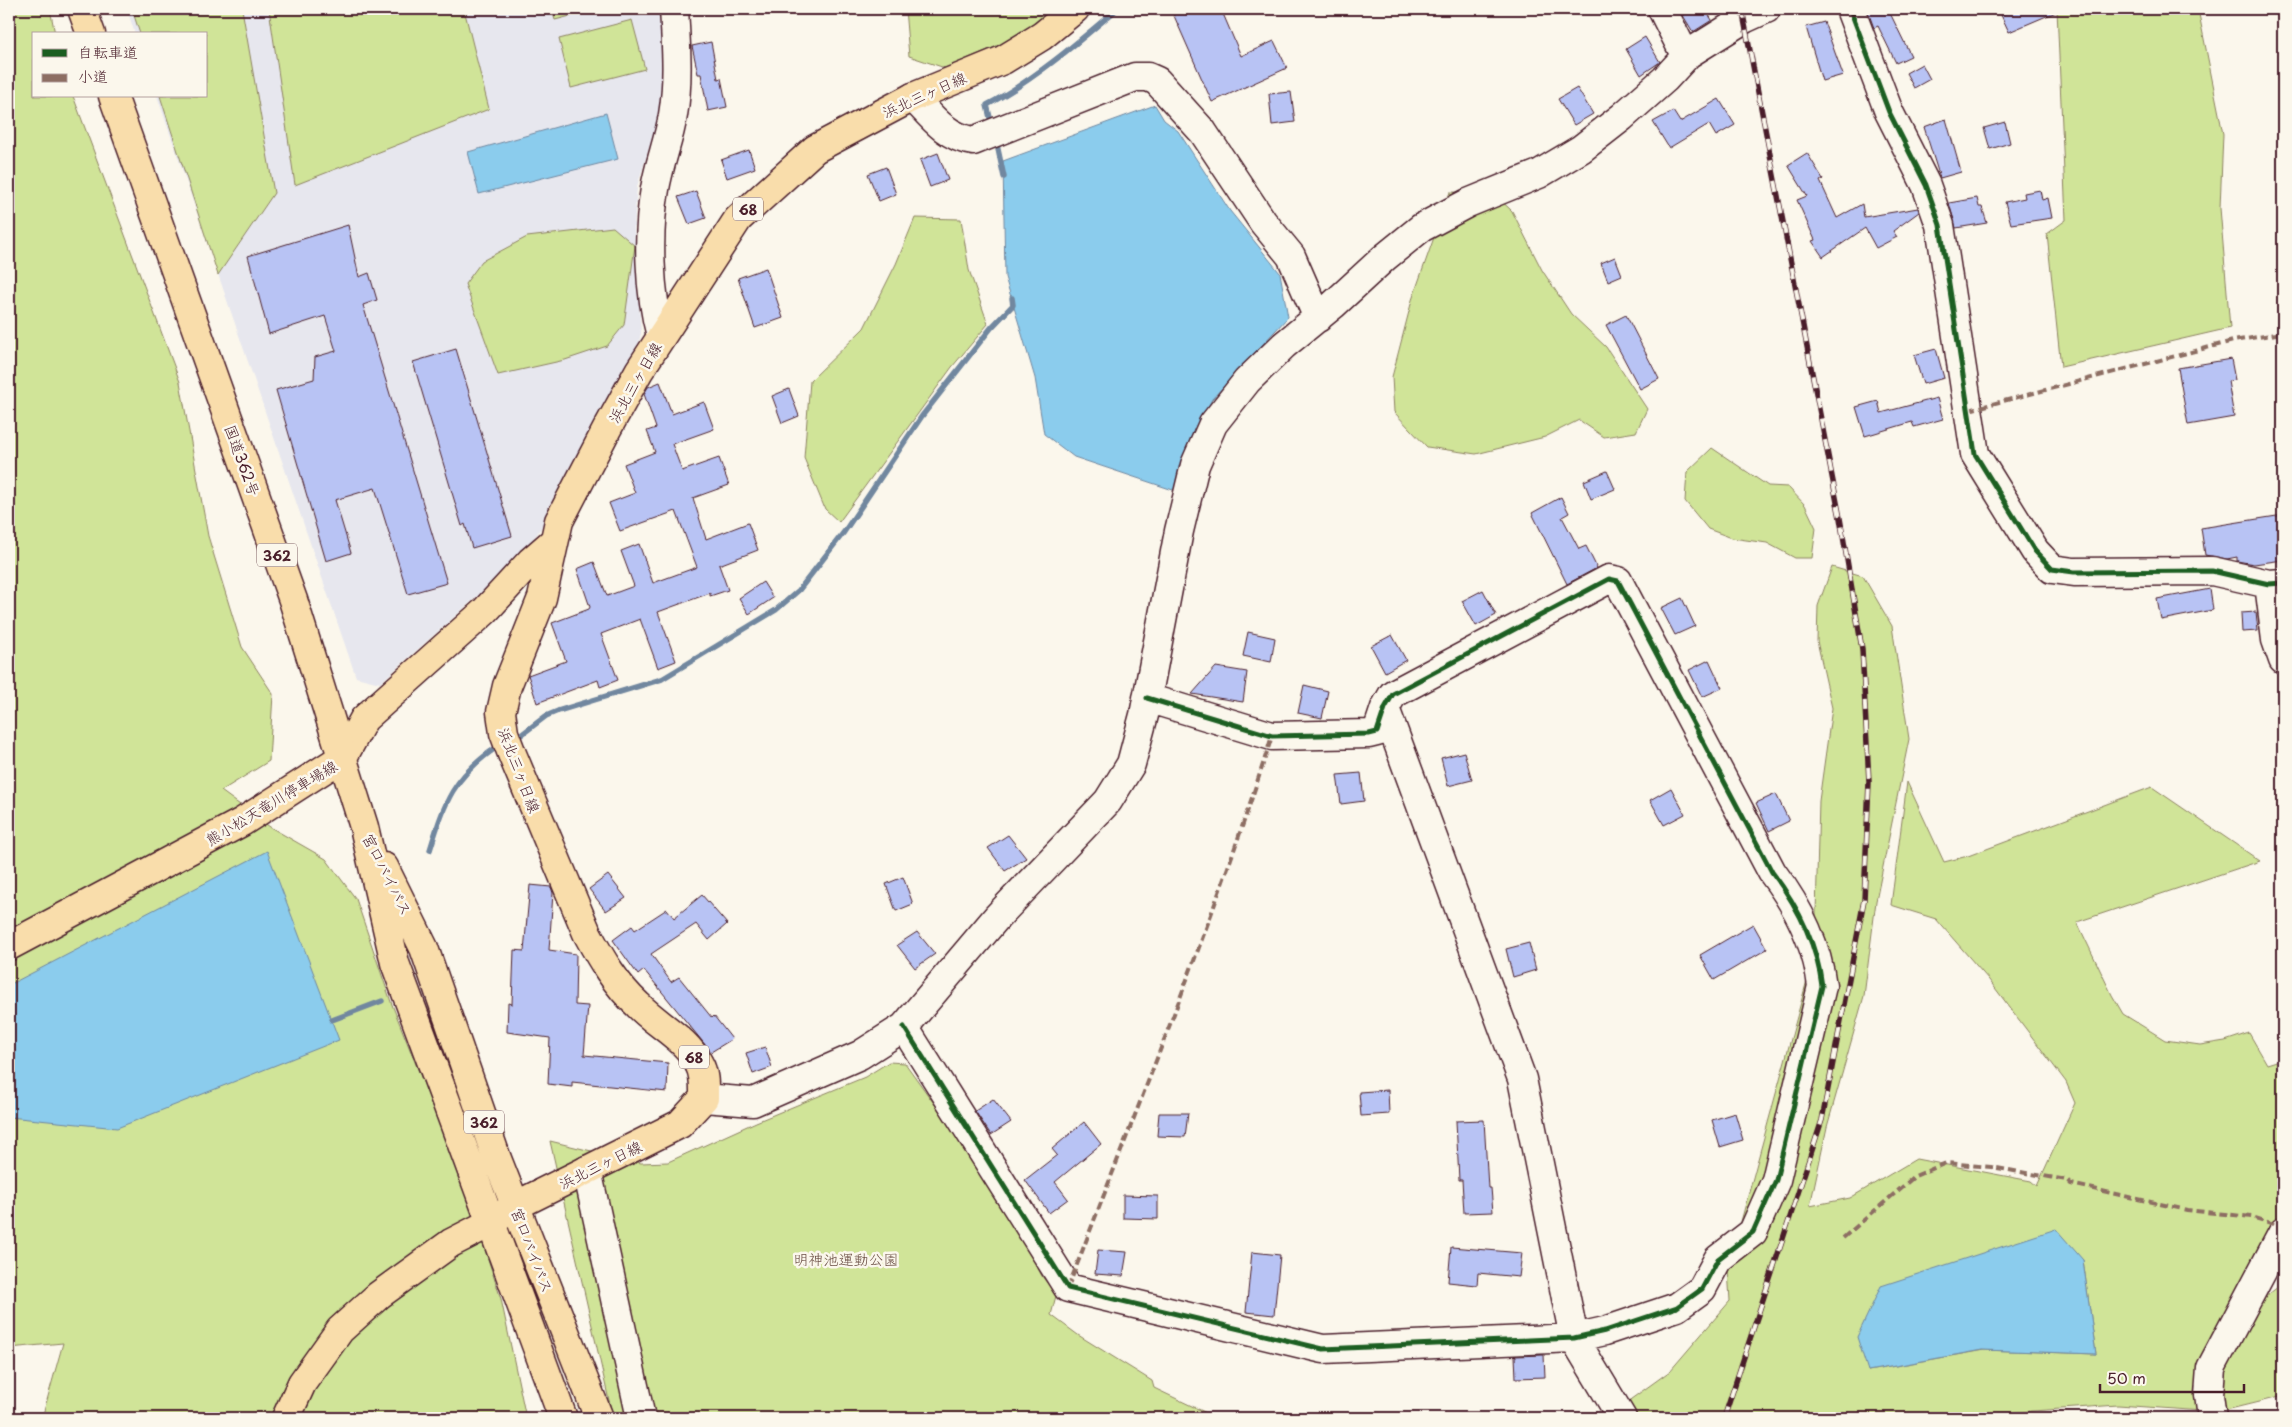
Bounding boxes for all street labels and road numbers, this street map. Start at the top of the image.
street label: 浜北三ヶ日線 [878,65,970,123]
road number: 68 [733,198,763,220]
street label: 浜北三ヶ日線 [602,337,666,427]
street label: 国道362号 [219,421,267,499]
road number: 362 [257,544,297,566]
street label: 浜北三ヶ日線 [493,724,547,816]
street label: 熊小松天竜川停車場線 [201,754,341,850]
street label: 宮口バイパス [357,829,419,919]
road number: 68 [679,1046,709,1068]
road number: 362 [464,1110,504,1134]
street label: 浜北三ヶ日線 [555,1134,645,1194]
street label: 宮口バイパス [506,1204,560,1296]

